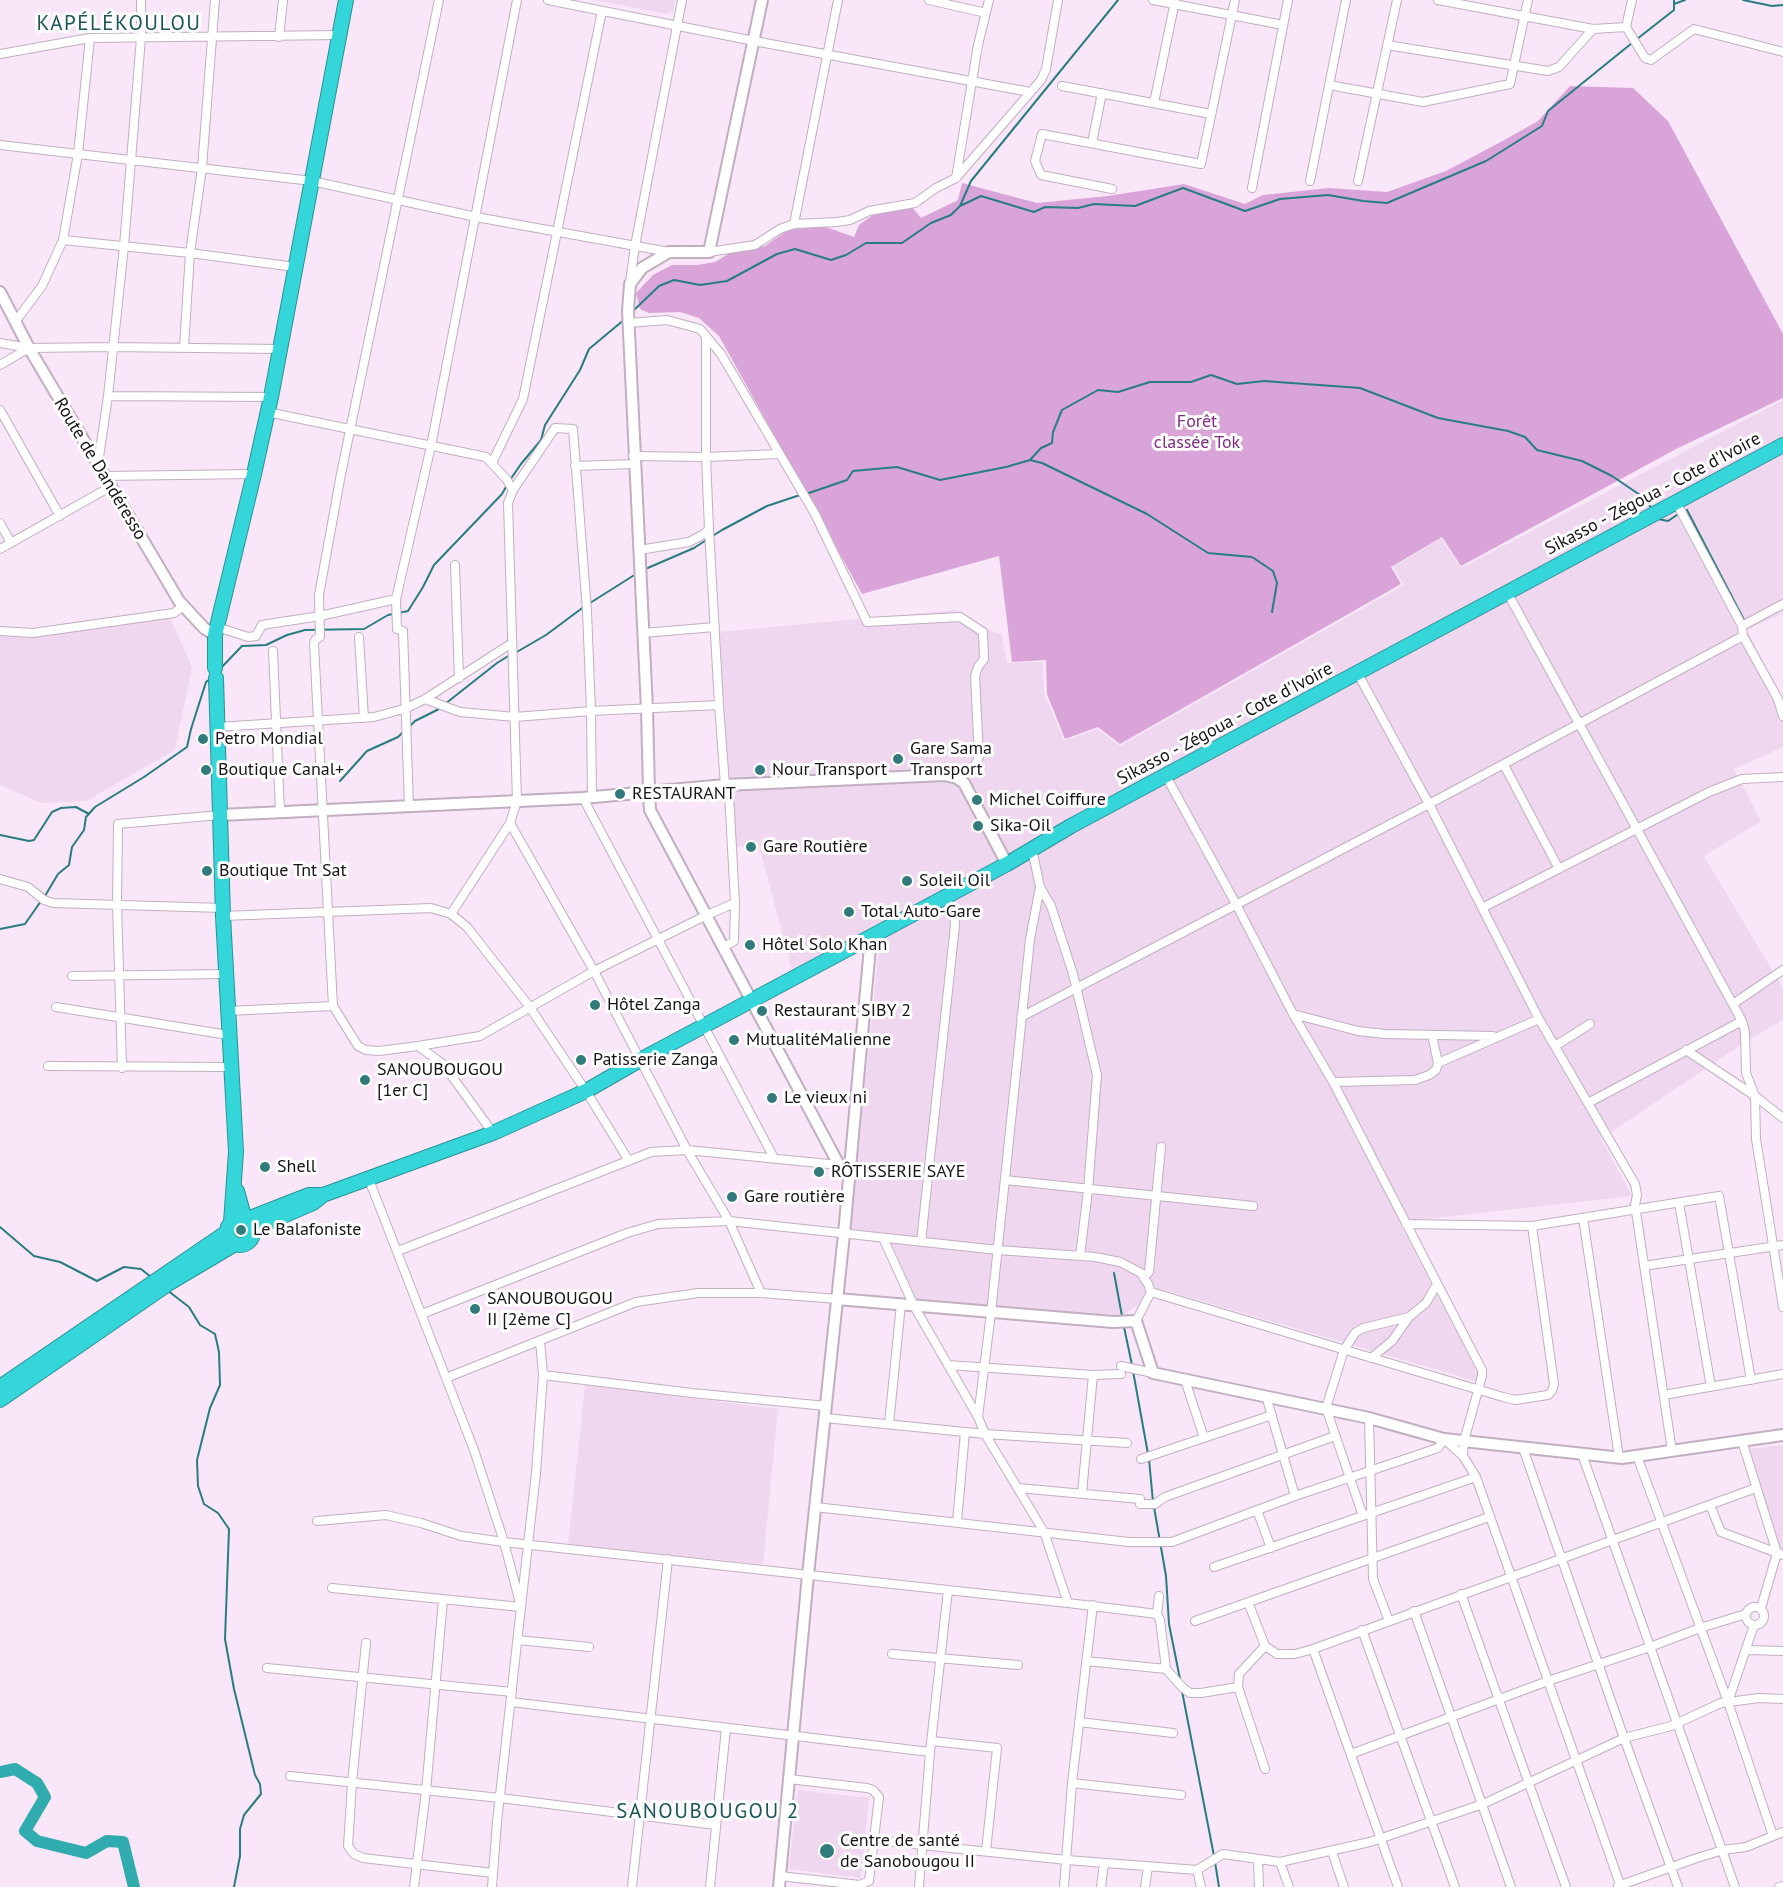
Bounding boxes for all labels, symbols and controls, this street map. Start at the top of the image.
district label: KAPÉLÉKOULOU [37,11,201,37]
street label: Route de Dandéresso [49,394,151,544]
park label: Forêt classée Tok [1154,411,1240,454]
street label: Sikasso - Zégoua - Cote d'Ivoire [1542,428,1764,560]
street label: Sikasso - Zégoua - Cote d'Ivoire [1114,658,1336,790]
place label: Petro Mondial [215,728,323,750]
marker: Petro Mondial [196,732,210,746]
place label: Gare Sama Transport [910,738,992,780]
marker: Gare Sama Transport [891,752,905,766]
place label: Boutique Canal+ [218,759,344,781]
place label: Nour Transport [772,759,887,781]
marker: Boutique Canal+ [199,763,213,777]
marker: Nour Transport [753,763,767,777]
place label: RESTAURANT [632,783,736,805]
marker: RESTAURANT [613,787,627,801]
place label: Michel Coiffure [989,789,1106,811]
marker: Michel Coiffure [970,793,984,807]
place label: Sika-Oil [990,815,1051,837]
marker: Sika-Oil [971,819,985,833]
place label: Gare Routière [763,836,868,858]
marker: Gare Routière [744,840,758,854]
place label: Boutique Tnt Sat [219,860,347,882]
marker: Boutique Tnt Sat [200,864,214,878]
place label: Soleil Oil [919,870,990,892]
marker: Soleil Oil [900,874,914,888]
place label: Total Auto-Gare [861,901,981,923]
marker: Total Auto-Gare [842,905,856,919]
place label: Hôtel Solo Khan [762,934,887,956]
marker: Hôtel Solo Khan [743,938,757,952]
place label: Hôtel Zanga [607,994,701,1016]
marker: Hôtel Zanga [588,998,602,1012]
place label: Restaurant SIBY 2 [774,1000,911,1022]
marker: Restaurant SIBY 2 [755,1004,769,1018]
place label: MutualitéMalienne [746,1029,891,1051]
marker: MutualitéMalienne [727,1033,741,1047]
place label: Patisserie Zanga [593,1049,718,1071]
marker: Patisserie Zanga [574,1053,588,1067]
place label: SANOUBOUGOU [1er C] [377,1059,503,1102]
marker: SANOUBOUGOU [1er C] [358,1073,372,1087]
place label: Le vieux ni [784,1087,867,1109]
marker: Le vieux ni [765,1091,779,1105]
place label: Shell [277,1156,316,1178]
marker: Shell [258,1160,272,1174]
place label: RÔTISSERIE SAYE [831,1161,965,1183]
marker: RÔTISSERIE SAYE [812,1165,826,1179]
place label: Gare routière [744,1186,845,1208]
marker: Gare routière [725,1190,739,1204]
place label: Le Balafoniste [253,1219,361,1241]
marker: Le Balafoniste [234,1223,248,1237]
place label: SANOUBOUGOU II [2ème C] [487,1288,613,1330]
marker: SANOUBOUGOU II [2ème C] [468,1302,482,1316]
district label: SANOUBOUGOU 2 [616,1799,800,1825]
place label: Centre de santé de Sanobougou II [840,1830,975,1872]
marker: Centre de santé de Sanobougou II [818,1842,836,1860]

